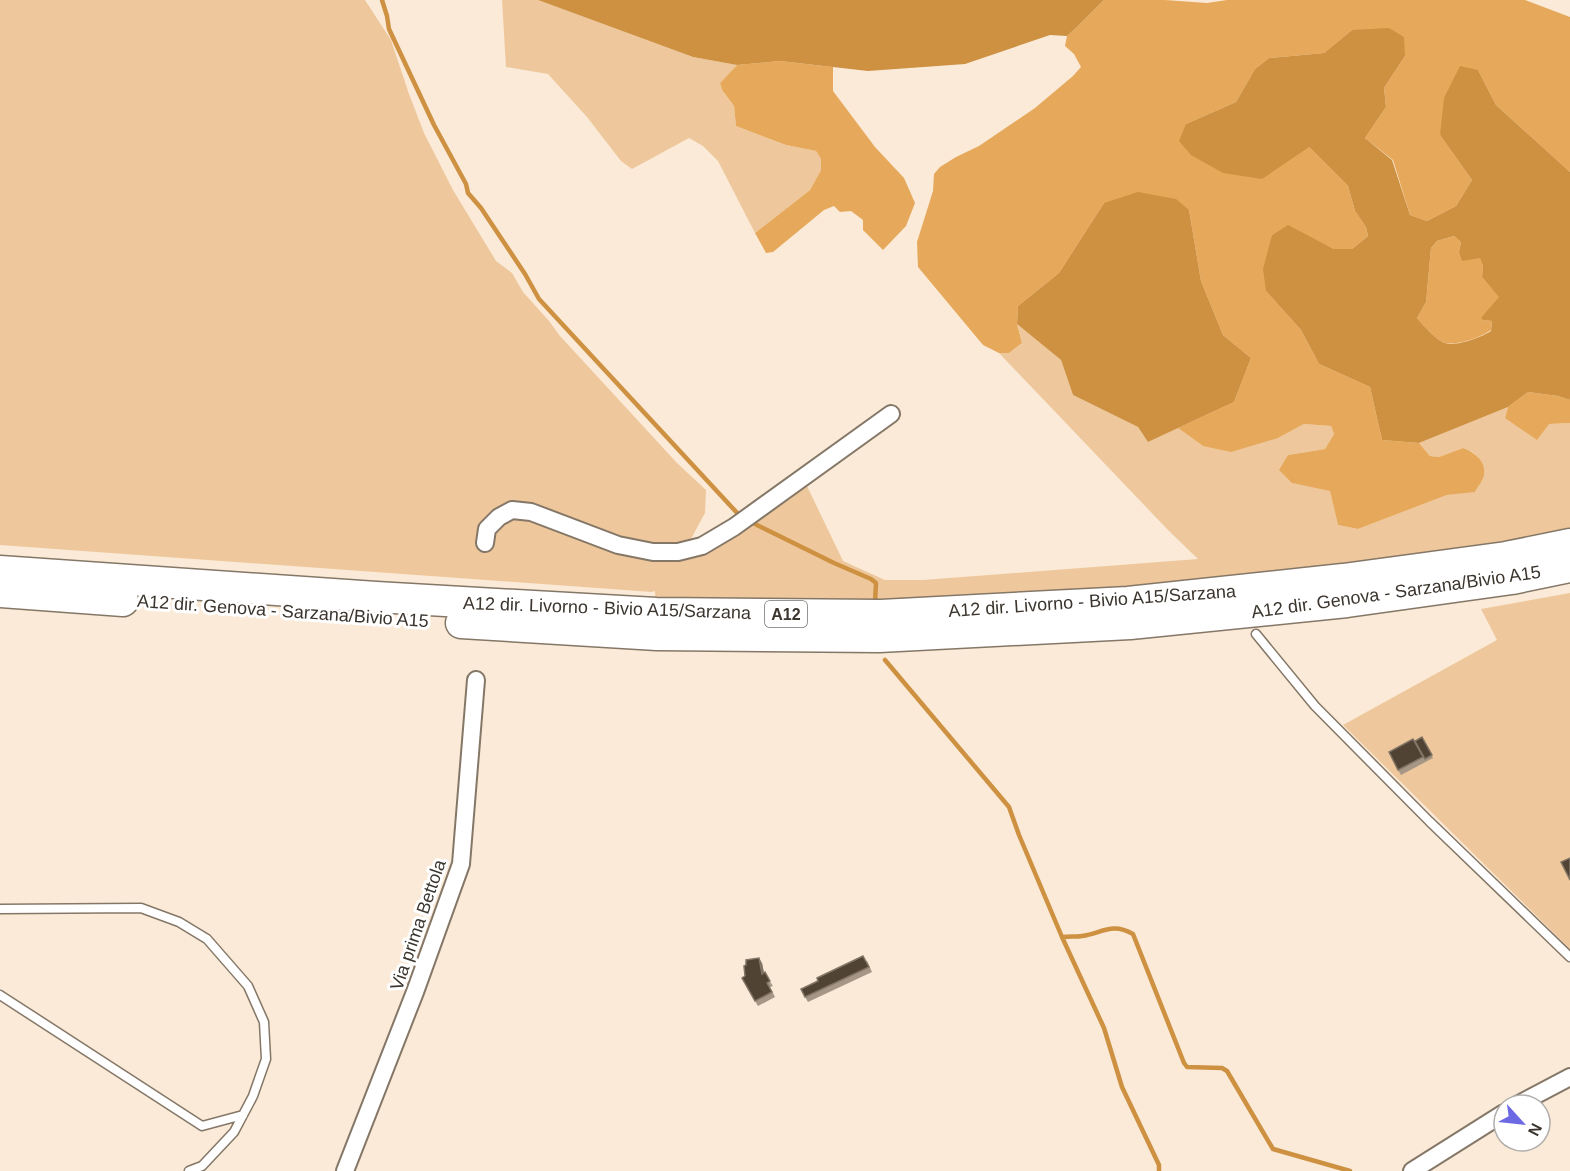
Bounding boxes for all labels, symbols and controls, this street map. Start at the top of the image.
street label: A12 dir. Genova - Sarzana/Bivio A15 [1250,562,1542,622]
street label: A12 dir. Livorno - Bivio A15/Sarzana [948,581,1237,621]
street label: A12 dir. Genova - Sarzana/Bivio A15 [137,591,429,631]
street label: A12 dir. Livorno - Bivio A15/Sarzana [463,593,752,623]
road number: A12 [765,601,807,627]
street label: Via prima Bettola [386,856,450,993]
north arrow [1492,1093,1552,1153]
text: N [1525,1121,1545,1139]

